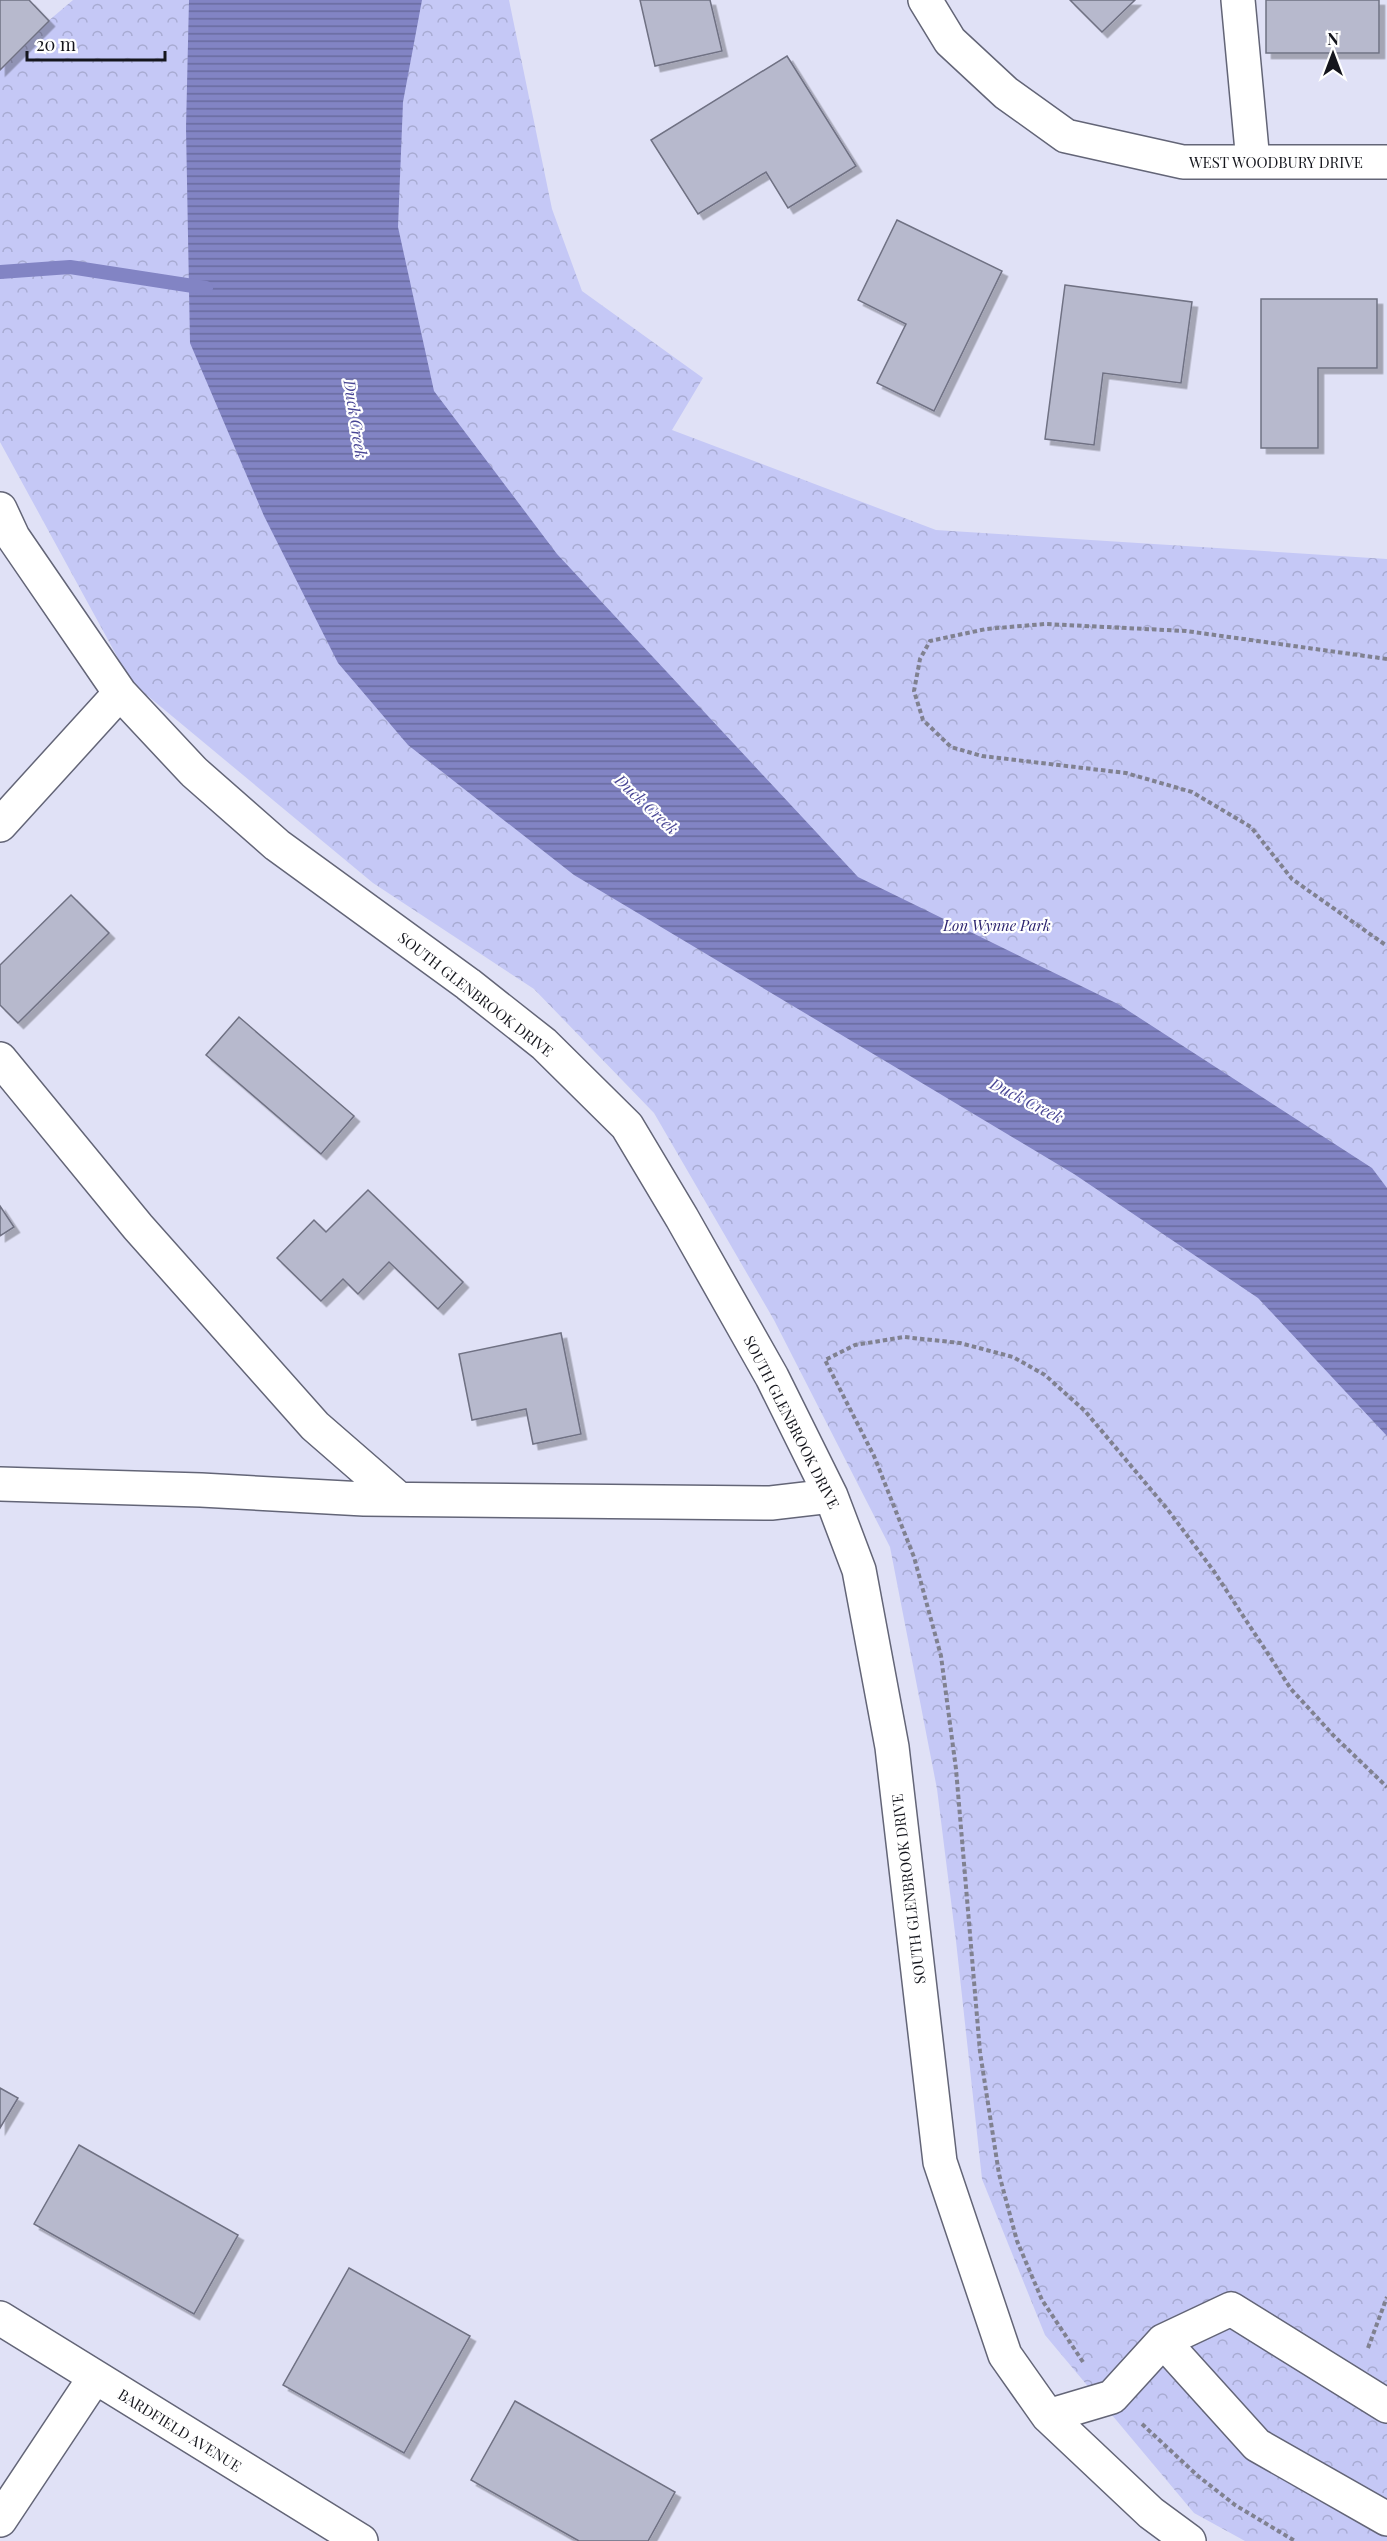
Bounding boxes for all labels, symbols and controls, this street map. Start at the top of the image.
scale bar [27,24,165,62]
north arrow [1303,24,1363,84]
text: N [1327,28,1339,49]
text: 20 m [36,32,76,56]
street label: WEST WOODBURY DRIVE [1188,152,1363,172]
water label: Duck Creek [339,377,373,460]
water label: Duck Creek [610,769,683,839]
park label: Lon Wynne Park [942,915,1051,935]
street label: SOUTH GLENBROOK DRIVE [394,927,558,1061]
water label: Duck Creek [986,1072,1067,1127]
street label: SOUTH GLENBROOK DRIVE [740,1332,844,1512]
street label: SOUTH GLENBROOK DRIVE [886,1793,930,1985]
street label: BARDFIELD AVENUE [115,2384,245,2476]

